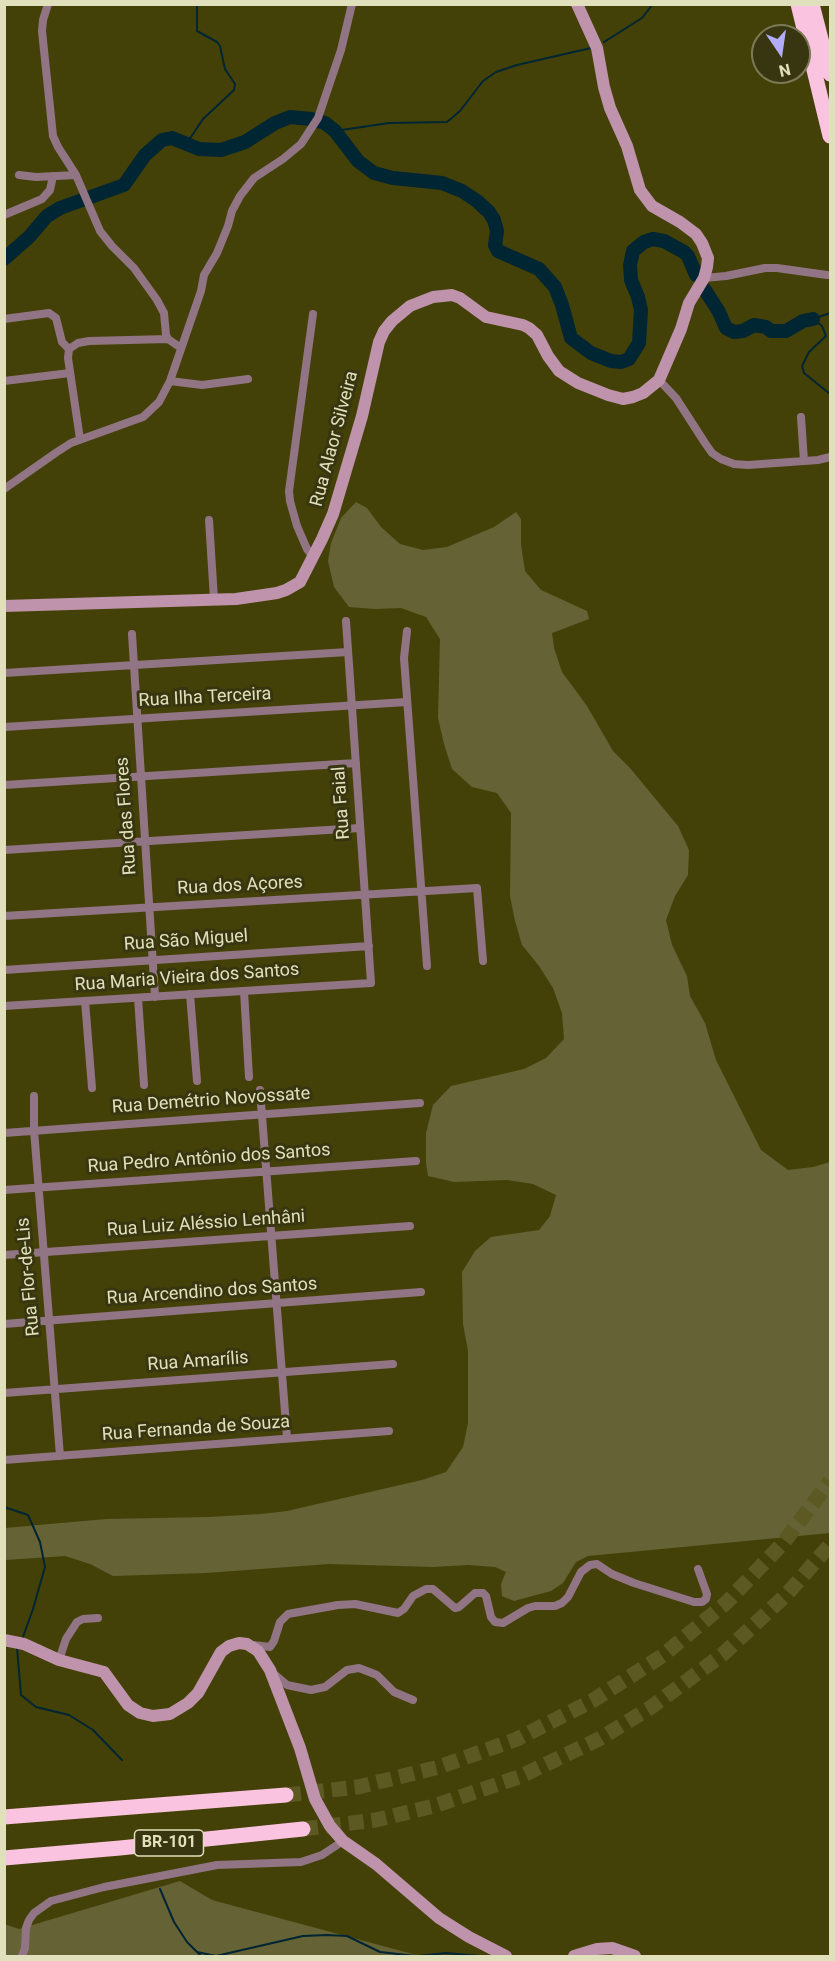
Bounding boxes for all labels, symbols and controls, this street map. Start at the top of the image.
north arrow [751,24,811,84]
text: N [777,60,792,81]
street label: Rua Alaor Silveira [307,369,363,509]
street label: Rua Ilha Terceira [138,684,272,712]
street label: Rua das Flores [112,756,142,876]
street label: Rua Faial [329,766,355,840]
street label: Rua dos Açores [177,872,303,900]
street label: Rua São Miguel [123,926,249,956]
street label: Rua Maria Vieira dos Santos [74,959,300,997]
street label: Rua Demétrio Novossate [111,1083,311,1119]
street label: Rua Pedro Antônio dos Santos [87,1140,331,1178]
street label: Rua Luiz Aléssio Lenhâni [106,1206,306,1242]
street label: Rua Flor-de-Lis [13,1217,45,1337]
street label: Rua Arcendino dos Santos [106,1274,318,1310]
street label: Rua Amarílis [147,1348,249,1376]
street label: Rua Fernanda de Souza [101,1412,291,1446]
road number: BR-101 [134,1830,204,1856]

